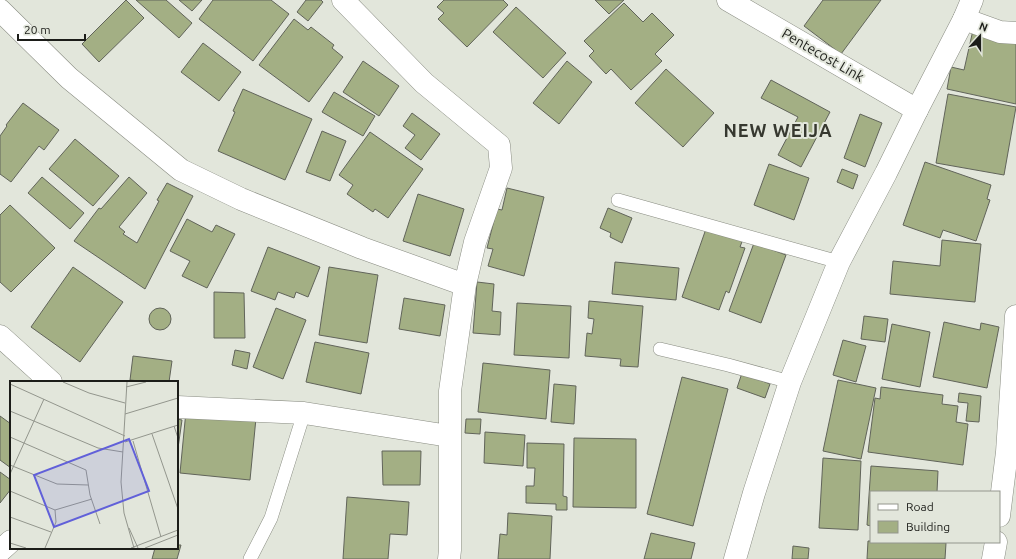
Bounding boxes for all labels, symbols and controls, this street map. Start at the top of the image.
scale bar [18,16,85,42]
north arrow [960,16,1000,56]
text: N [978,20,990,34]
text: 20 m [24,23,51,36]
street label: Pentecost Link [779,25,867,85]
district label: NEW WEIJA [723,120,833,140]
inset map [10,381,178,549]
legend [870,491,1000,543]
text: Road [906,500,934,513]
text: Building [906,520,950,533]

